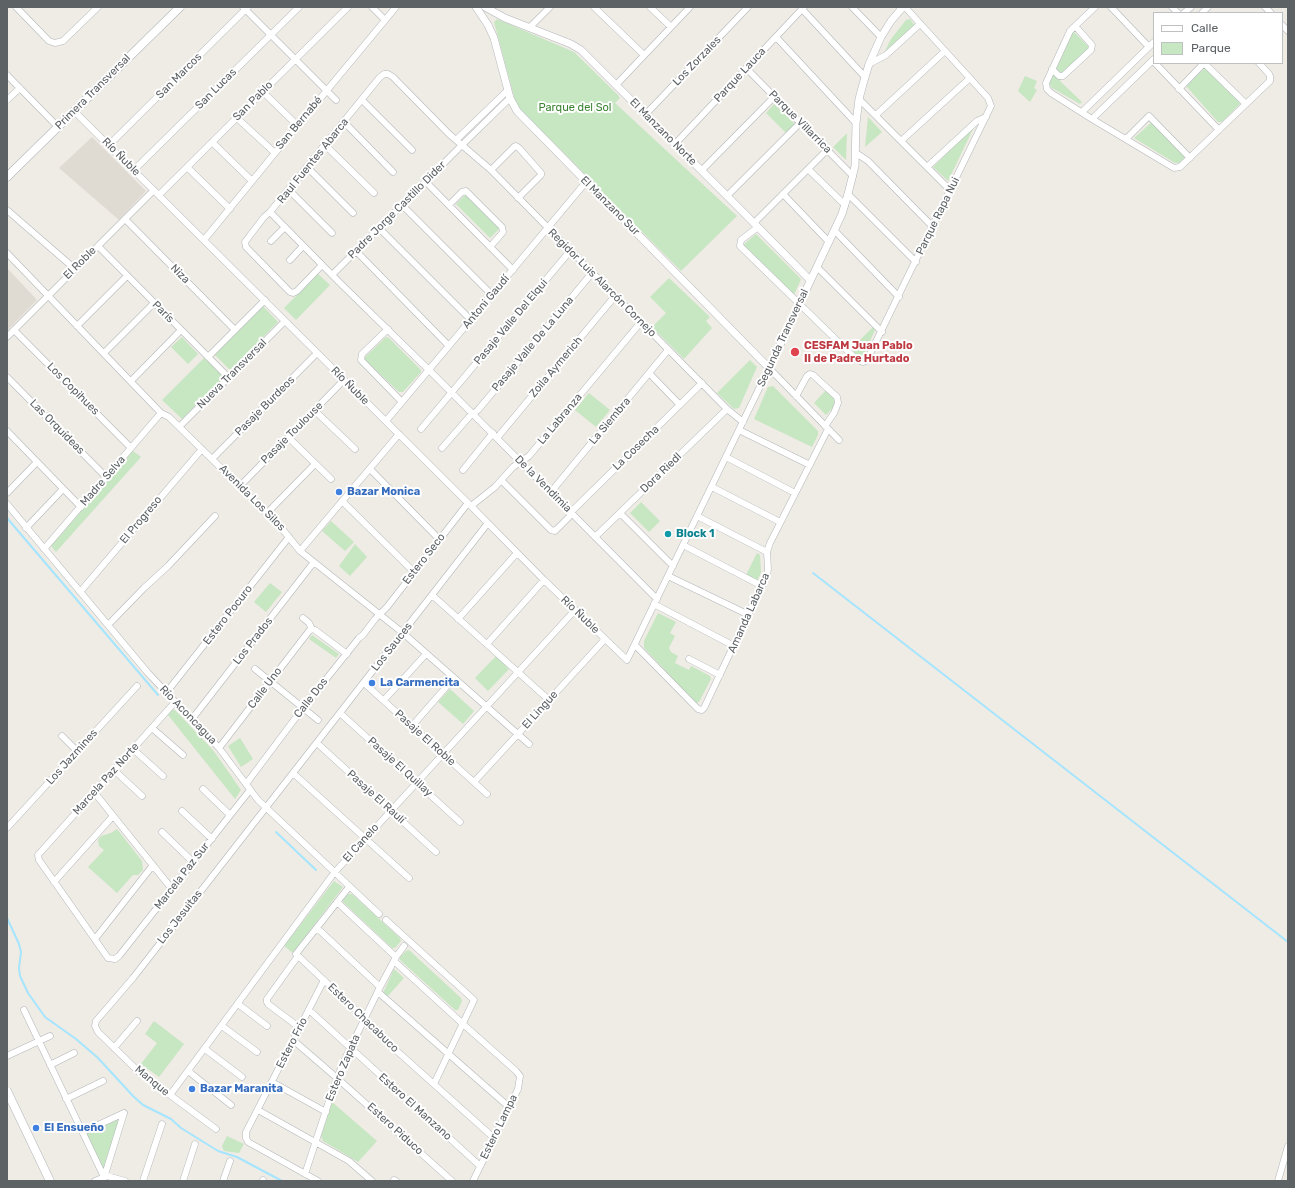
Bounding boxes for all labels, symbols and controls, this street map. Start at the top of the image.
legend [1153,12,1283,64]
text: Calle [1191,21,1218,35]
street label: Los Zorzales [670,33,724,89]
text: Parque [1191,41,1231,55]
street label: Parque Lauca [711,45,769,105]
street label: San Marcos [153,50,205,102]
street label: Primera Transversal [53,52,133,132]
street label: San Lucas [193,66,239,112]
street label: San Pablo [230,78,276,124]
street label: Parque Villarrica [766,88,834,156]
street label: San Bernabé [273,94,325,152]
street label: El Manzano Norte [627,96,699,168]
park label: Parque del Sol [538,101,612,115]
street label: Raul Fuentes Abarca [275,116,351,206]
street label: Río Ñuble [99,135,143,179]
street label: Padre Jorge Castillo Dider [345,158,449,262]
street label: El Manzano Sur [578,174,642,238]
street label: Parque Rapa Nui [914,175,962,257]
street label: Regidor Luis Alarcón Cornejo [545,226,659,340]
street label: El Roble [61,244,99,282]
street label: Niza [168,262,192,286]
street label: Antoni Gaudí [460,272,512,332]
street label: Pasaje Valle Del Elqui [471,277,551,367]
street label: Segunda Transversal [755,287,811,389]
street label: Pasaje Valle De La Luna [489,294,577,394]
street label: París [149,298,177,326]
street label: Zoila Aymerich [527,334,585,400]
street label: Nueva Transversal [194,336,270,412]
place label: CESFAM Juan Pablo II de Padre Hurtado [804,339,913,365]
marker: CESFAM Juan Pablo II de Padre Hurtado [789,346,801,358]
street label: Los Copihues [44,360,102,418]
street label: Río Ñuble [328,364,372,408]
street label: Pasaje Burdeos [232,373,298,439]
street label: La Labranza [535,391,585,447]
street label: La Siembra [587,395,633,447]
street label: Las Orquídeas [27,397,87,457]
street label: Pasaje Toulouse [258,399,326,467]
street label: La Cosecha [610,423,662,473]
street label: Dora Riedl [638,450,684,496]
street label: Madre Selva [78,453,128,509]
street label: De la Vendimia [512,453,574,515]
street label: Avenida Los Silos [216,462,288,534]
place label: Bazar Monica [347,485,420,499]
marker: Bazar Monica [334,487,344,497]
street label: El Progreso [117,493,165,547]
place label: Block 1 [676,527,714,541]
marker: Block 1 [663,529,673,539]
street label: Estero Seco [400,531,448,587]
street label: Amanda Labarca [725,571,773,655]
street label: Estero Pocuro [201,582,255,648]
street label: Río Ñuble [558,593,602,637]
street label: Los Prados [230,615,276,667]
street label: Los Sauces [369,620,415,674]
street label: Calle Uno [245,665,285,711]
street label: Calle Dos [291,675,331,721]
place label: La Carmencita [380,676,460,690]
marker: La Carmencita [367,678,377,688]
street label: Río Aconcagua [157,683,219,747]
street label: El Lingue [519,688,561,732]
street label: Pasaje El Roble [392,707,458,769]
street label: Los Jazmines [44,727,100,787]
street label: Pasaje El Quillay [365,734,435,800]
street label: Marcela Paz Norte [70,740,142,818]
street label: Pasaje El Raulí [344,767,408,827]
street label: El Canelo [340,821,382,865]
street label: Marcela Paz Sur [152,840,212,912]
street label: Los Jesuitas [155,887,205,947]
street label: Estero Chacabuco [325,981,401,1055]
street label: Estero Frio [274,1015,310,1071]
street label: Estero Zapata [323,1033,363,1103]
street label: Manque [132,1063,172,1099]
street label: Estero El Manzano [376,1071,454,1143]
place label: Bazar Maranita [200,1082,283,1096]
marker: Bazar Maranita [187,1084,197,1094]
street label: Estero Lampa [478,1092,520,1162]
street label: Estero Piduco [364,1100,426,1158]
place label: El Ensueño [44,1121,104,1135]
marker: El Ensueño [31,1123,41,1133]

